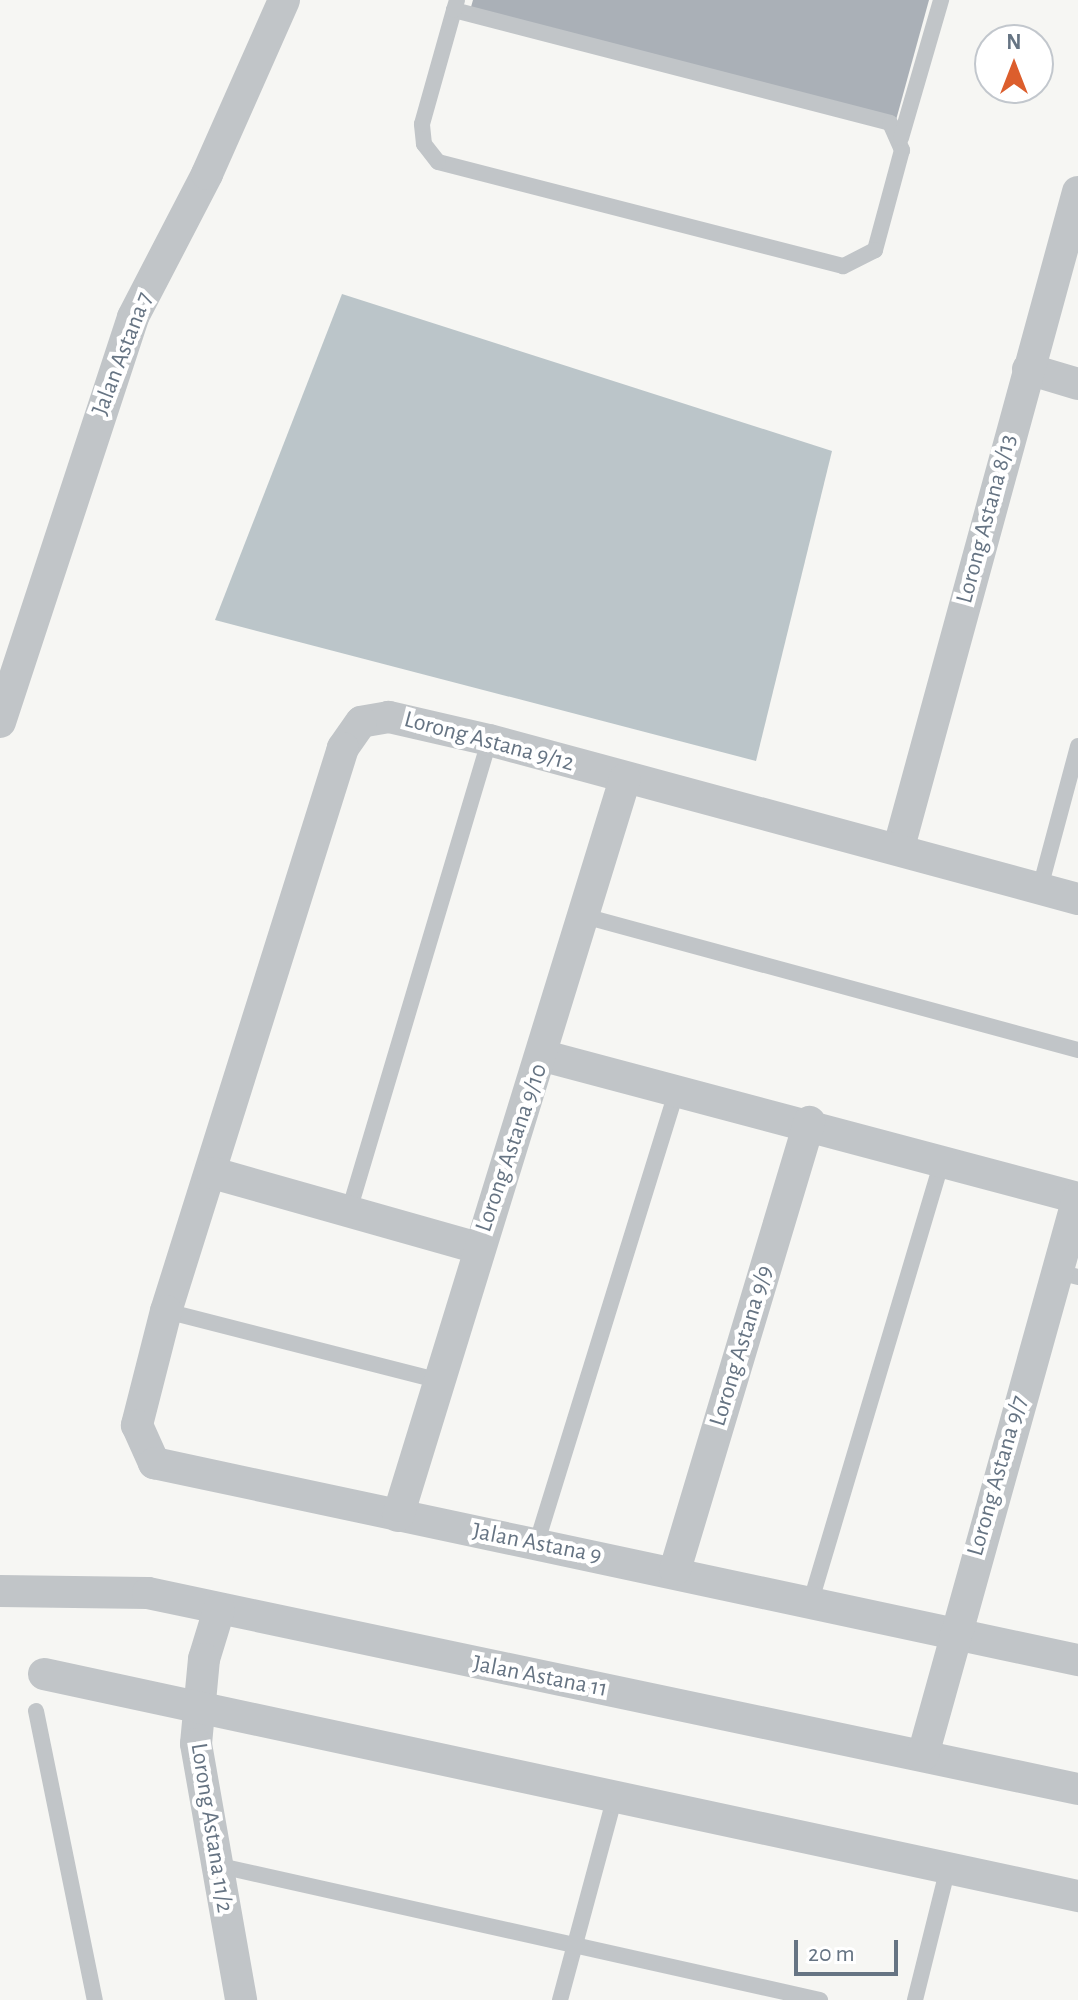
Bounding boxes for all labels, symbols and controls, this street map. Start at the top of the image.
north arrow [974,24,1054,104]
text: N [1006,31,1022,53]
street label: Jalan Astana 7 [86,288,160,420]
street label: Lorong Astana 8/13 [951,431,1023,607]
street label: Lorong Astana 9/12 [401,706,577,778]
street label: Lorong Astana 9/10 [470,1060,554,1236]
street label: Lorong Astana 9/9 [704,1262,780,1430]
street label: Lorong Astana 9/7 [961,1393,1035,1559]
street label: Jalan Astana 9 [470,1517,604,1571]
street label: Jalan Astana 11 [470,1650,610,1704]
street label: Lorong Astana 11/2 [183,1741,239,1915]
scale bar [798,1924,902,1974]
text: 20 m [808,1942,855,1966]

